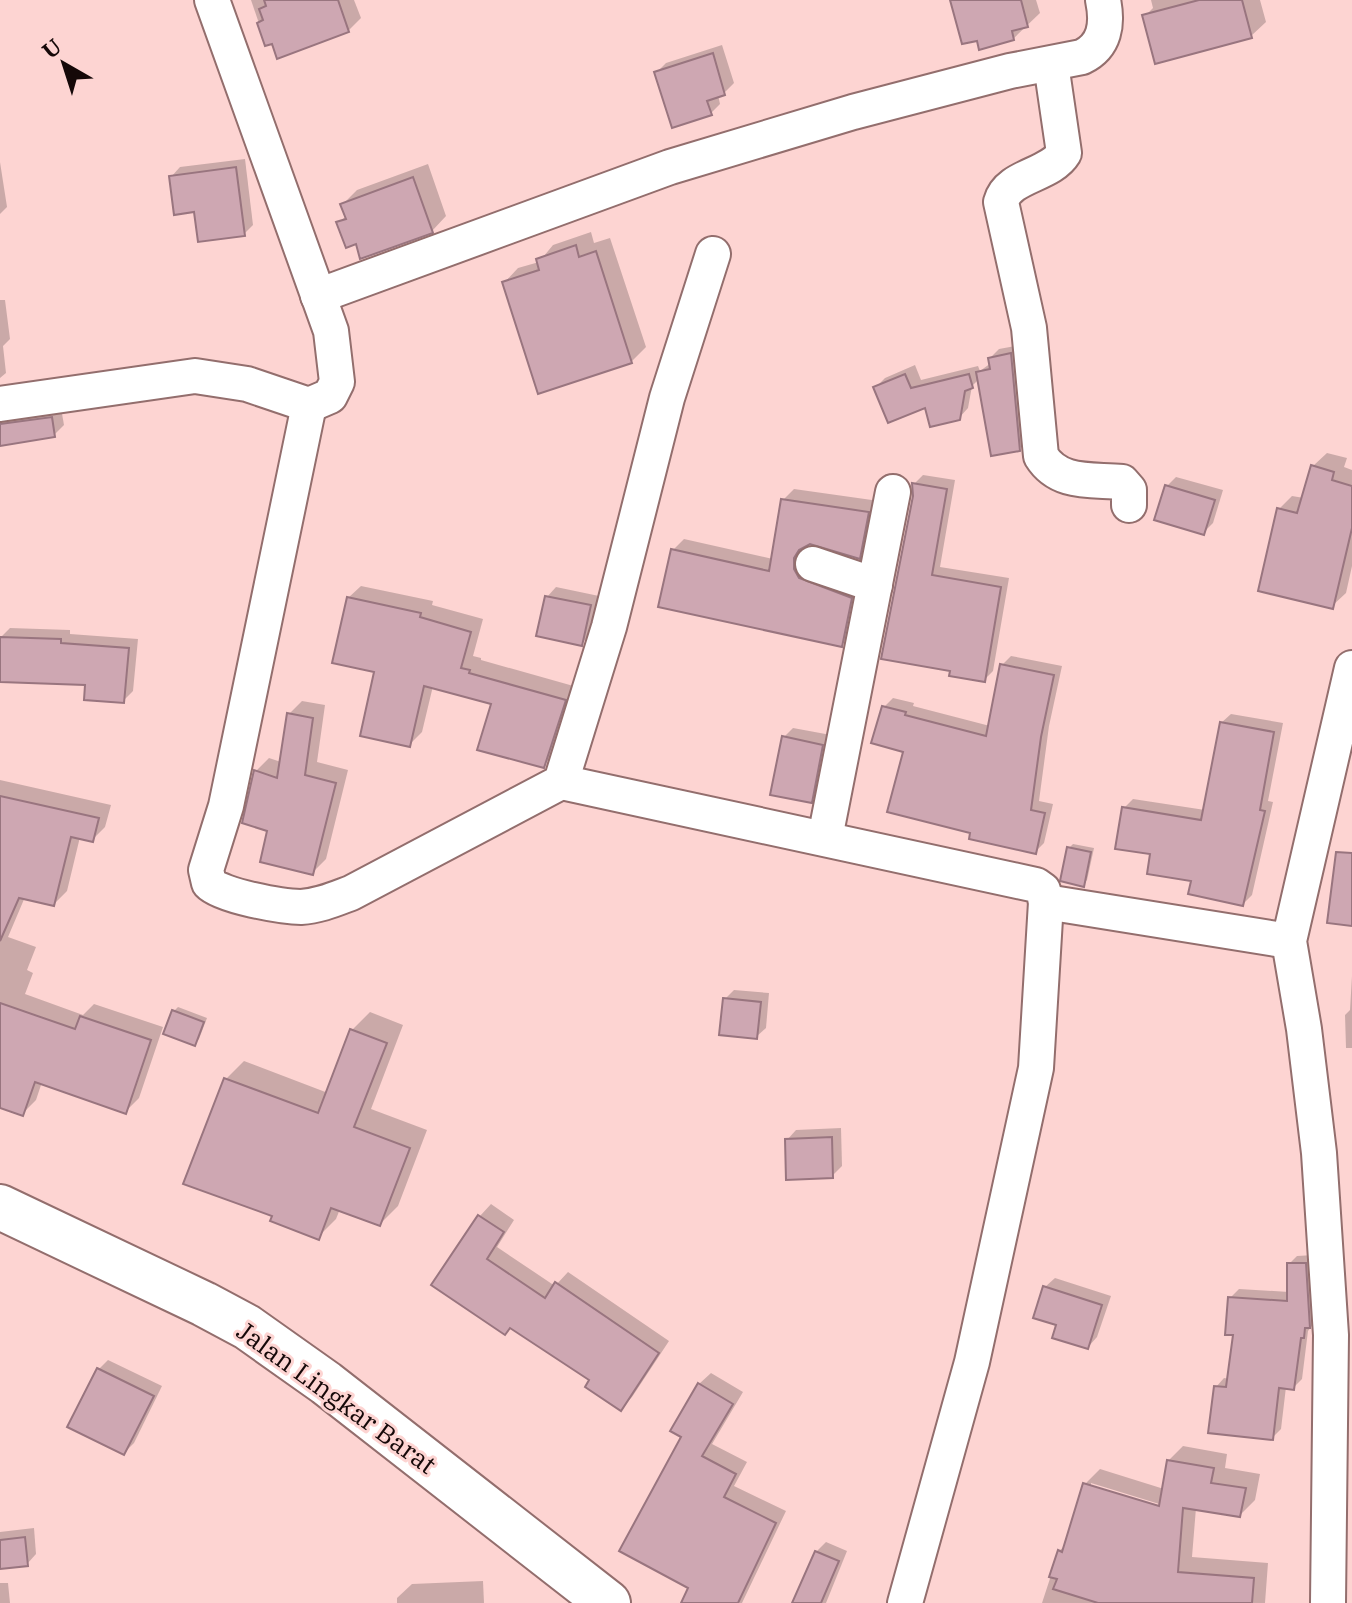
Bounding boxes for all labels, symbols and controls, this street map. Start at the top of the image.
north arrow [24,24,104,104]
text: U [35,31,67,65]
street label: Jalan Lingkar Barat [231,1313,443,1481]

